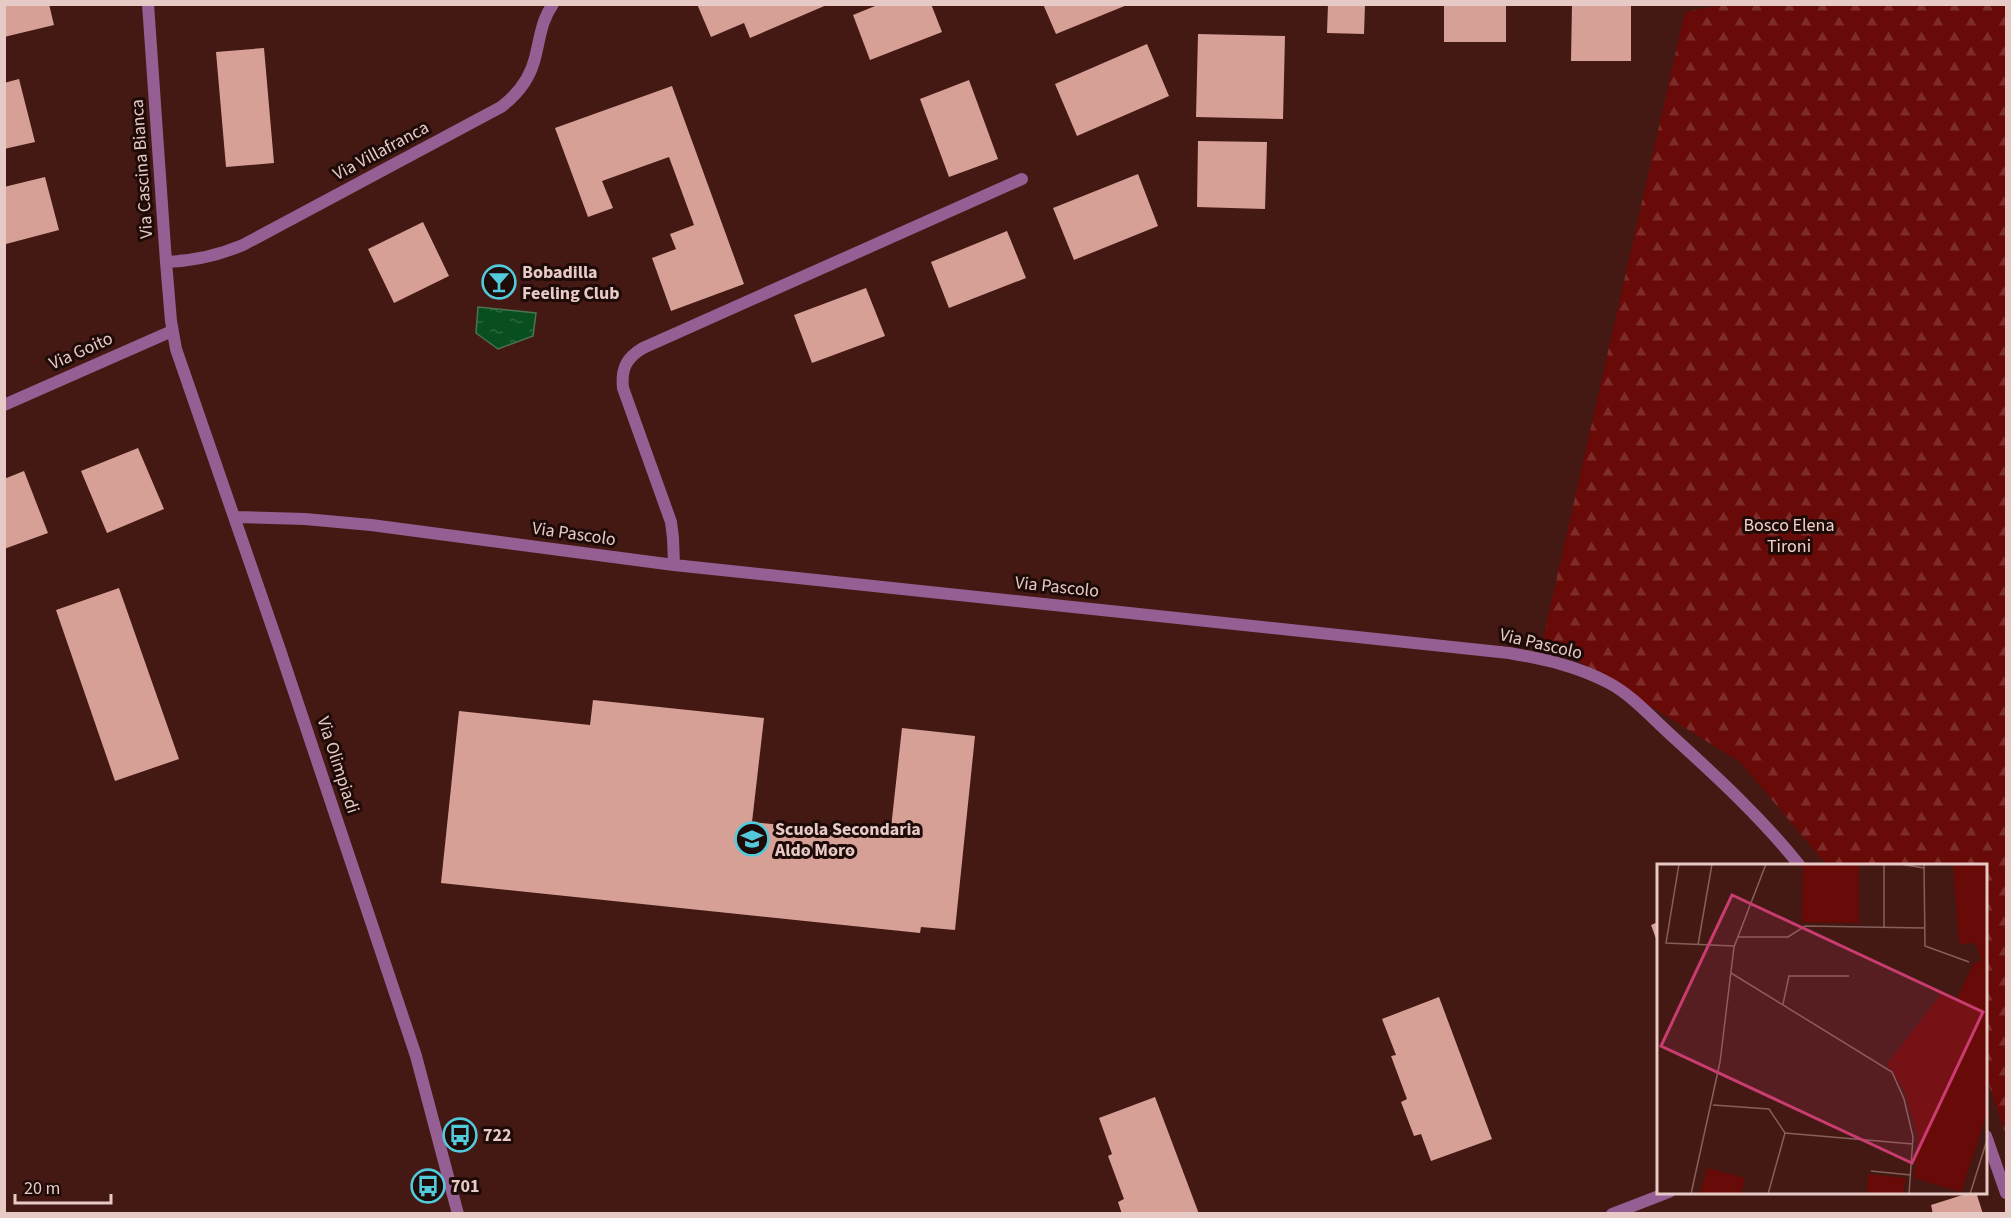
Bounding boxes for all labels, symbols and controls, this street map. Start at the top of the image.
street label: Via Cascina Bianca [125,99,159,239]
street label: Via Villafranca [329,115,433,187]
place label: Bobadilla Feeling Club [522,260,620,306]
bar icon: Bobadilla Feeling Club [481,264,517,300]
street label: Via Goito [45,326,117,376]
park label: Bosco Elena Tironi [1744,513,1834,559]
street label: Via Pascolo [530,516,618,552]
street label: Via Pascolo [1014,570,1100,604]
street label: Via Pascolo [1497,622,1585,666]
street label: Via Olimpiadi [311,714,365,816]
place label: Scuola Secondaria Aldo Moro [774,817,921,863]
school or university icon: Scuola Secondaria Aldo Moro [734,821,770,857]
inset map [1657,864,1987,1194]
bus stop icon: 722 [442,1117,478,1153]
place label: 722 [483,1123,512,1148]
scale bar [15,1167,111,1205]
bus stop icon: 701 [410,1168,446,1204]
place label: 701 [451,1174,480,1199]
text: 20 m [24,1176,60,1201]

